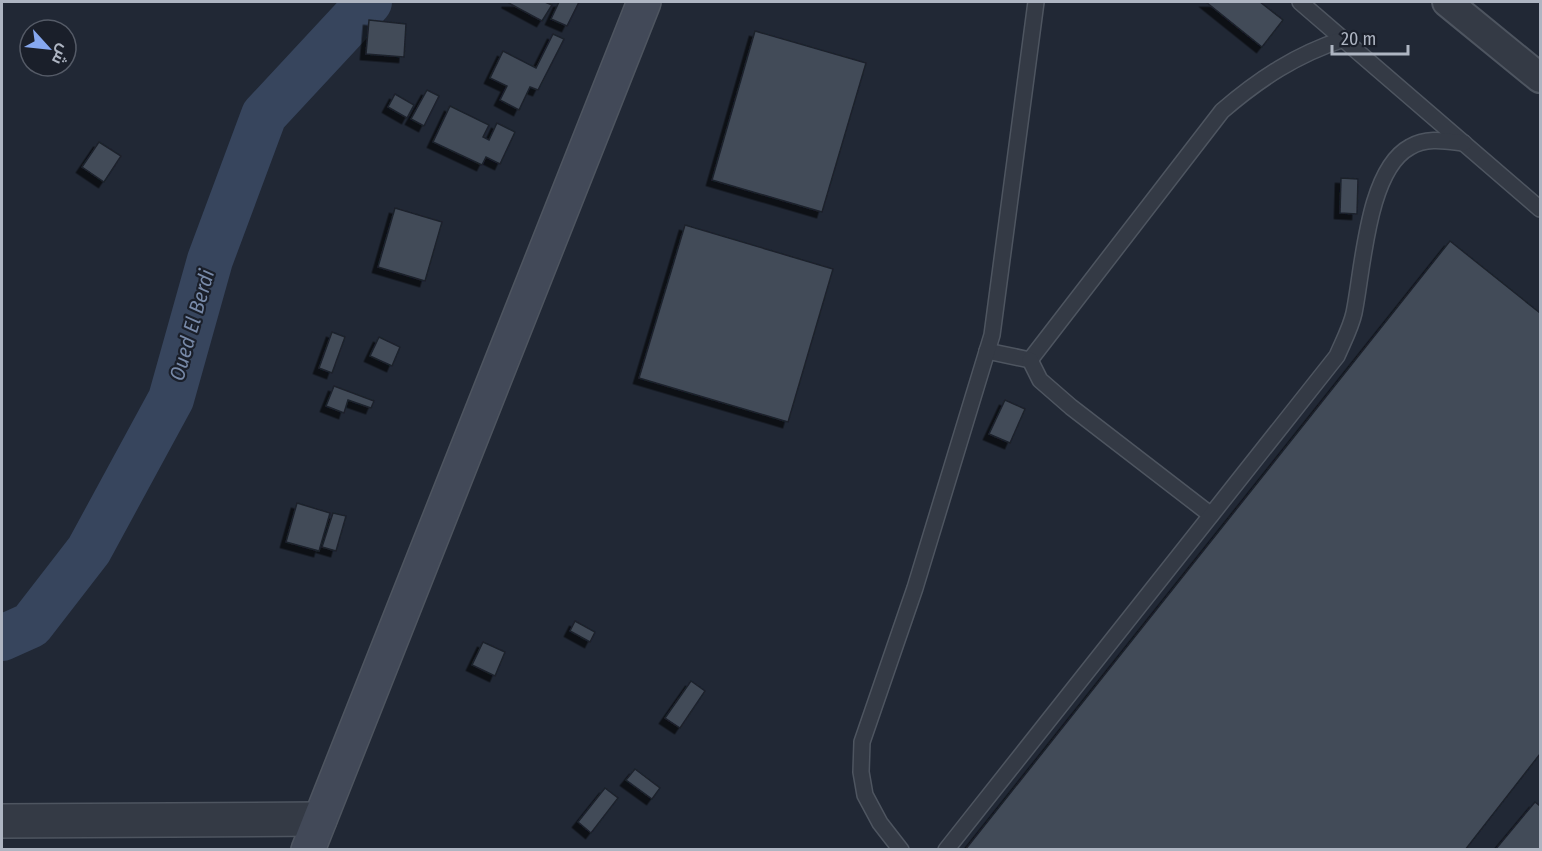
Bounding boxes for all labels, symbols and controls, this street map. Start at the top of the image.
north arrow [18,18,78,78]
scale bar [1332,18,1408,56]
text: 20 m [1341,28,1376,50]
text: ش [48,41,74,68]
water label: Oued El Berdi [164,266,220,384]

